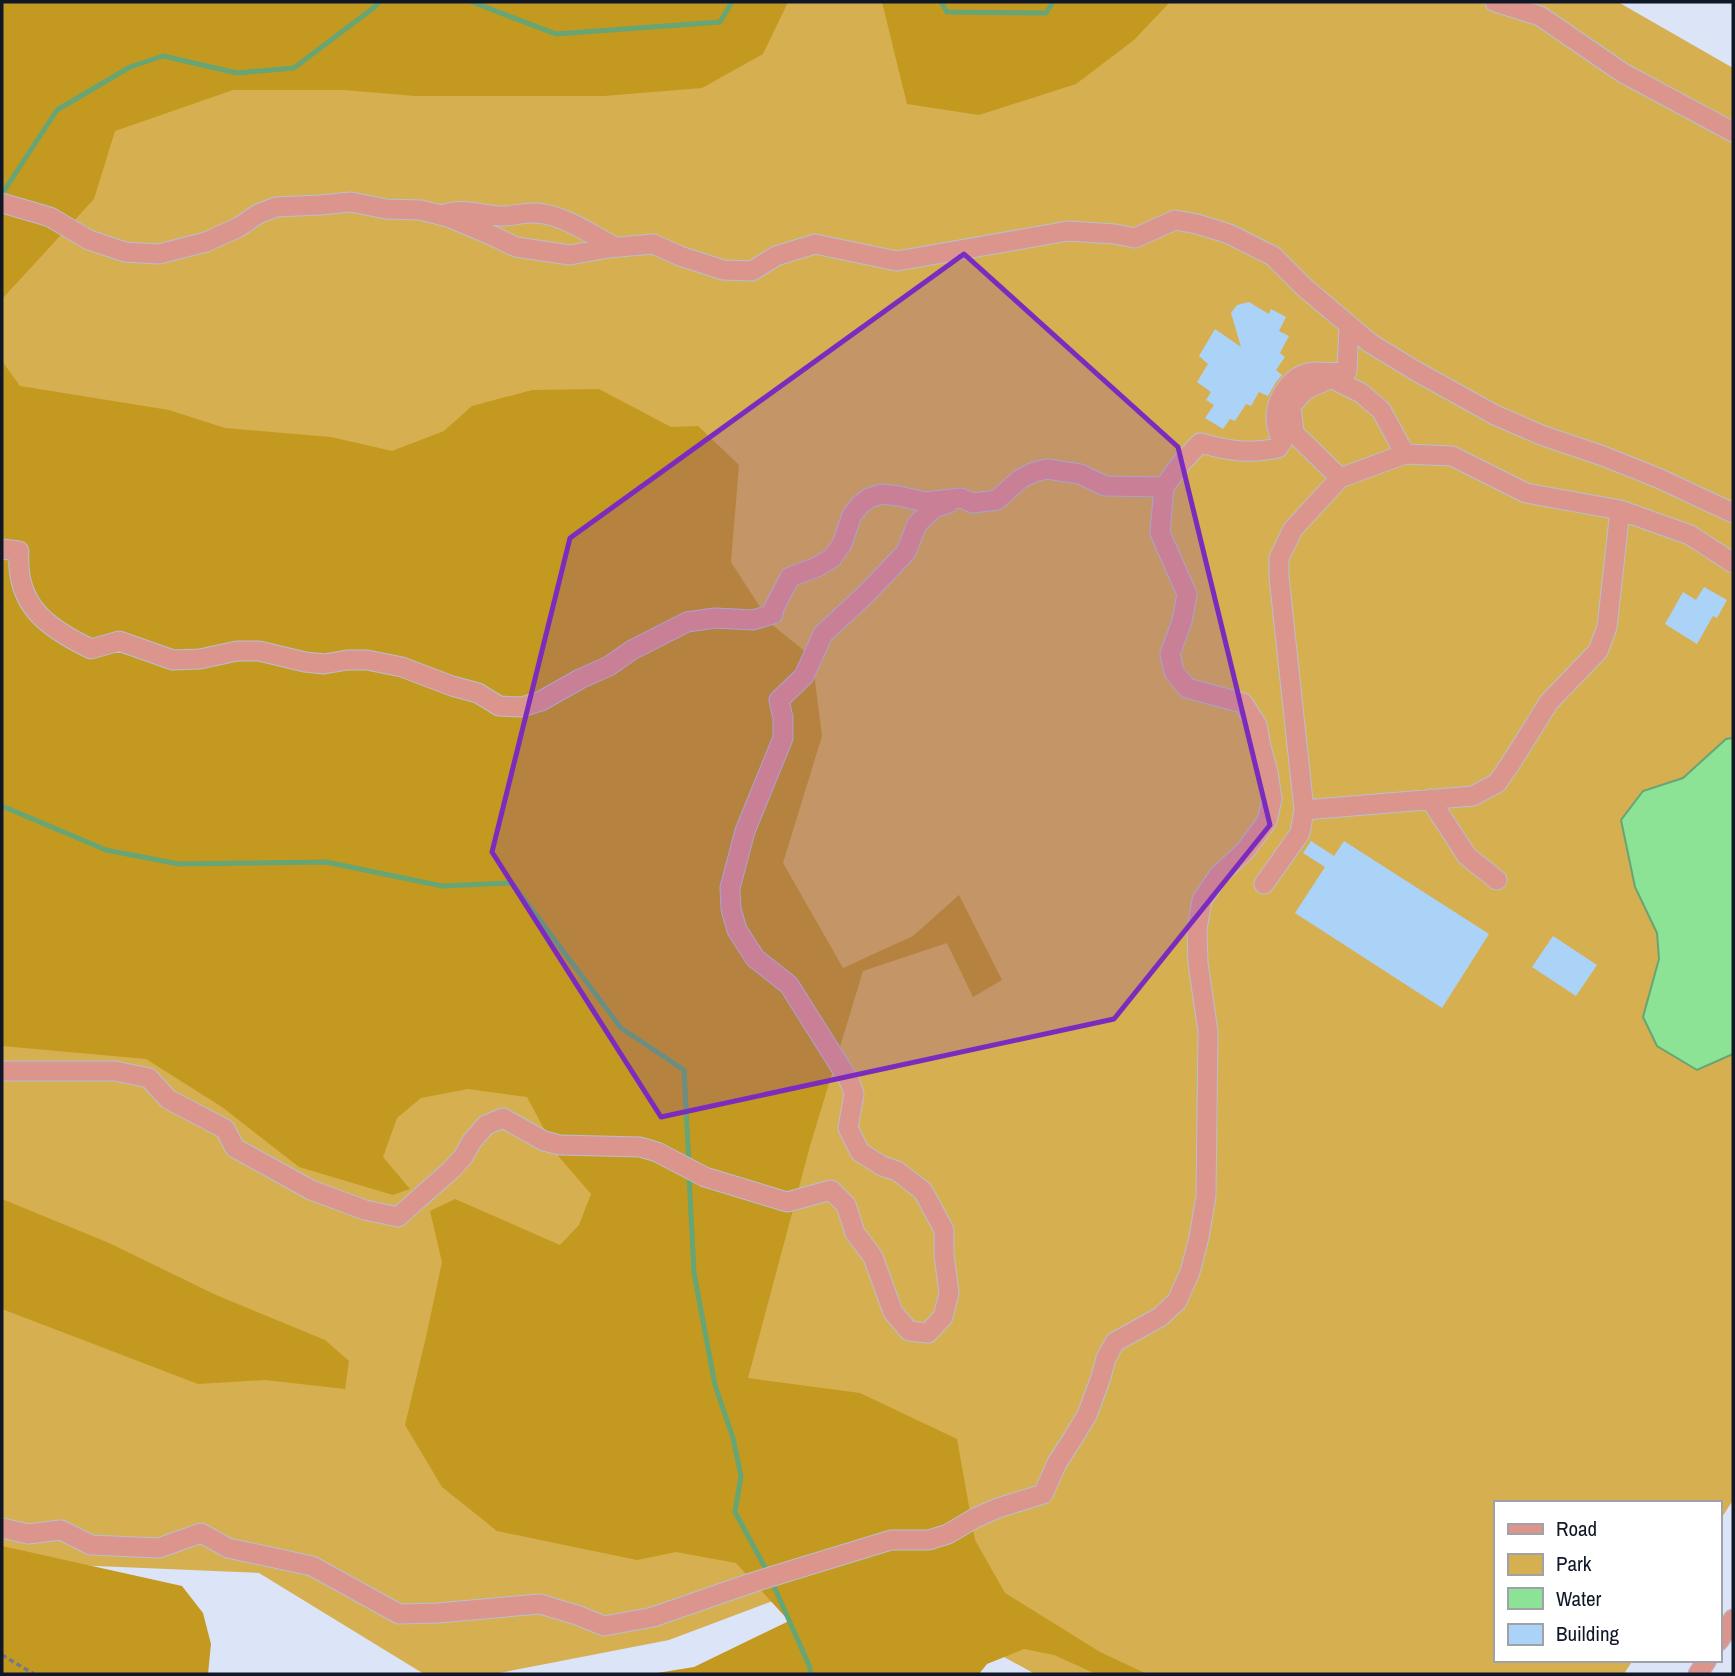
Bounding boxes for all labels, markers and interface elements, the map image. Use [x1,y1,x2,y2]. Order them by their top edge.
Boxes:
legend [1494,1501,1721,1662]
text: Road [1556,1514,1597,1543]
text: Park [1556,1549,1592,1578]
text: Water [1556,1584,1602,1613]
text: Building [1556,1619,1620,1648]

